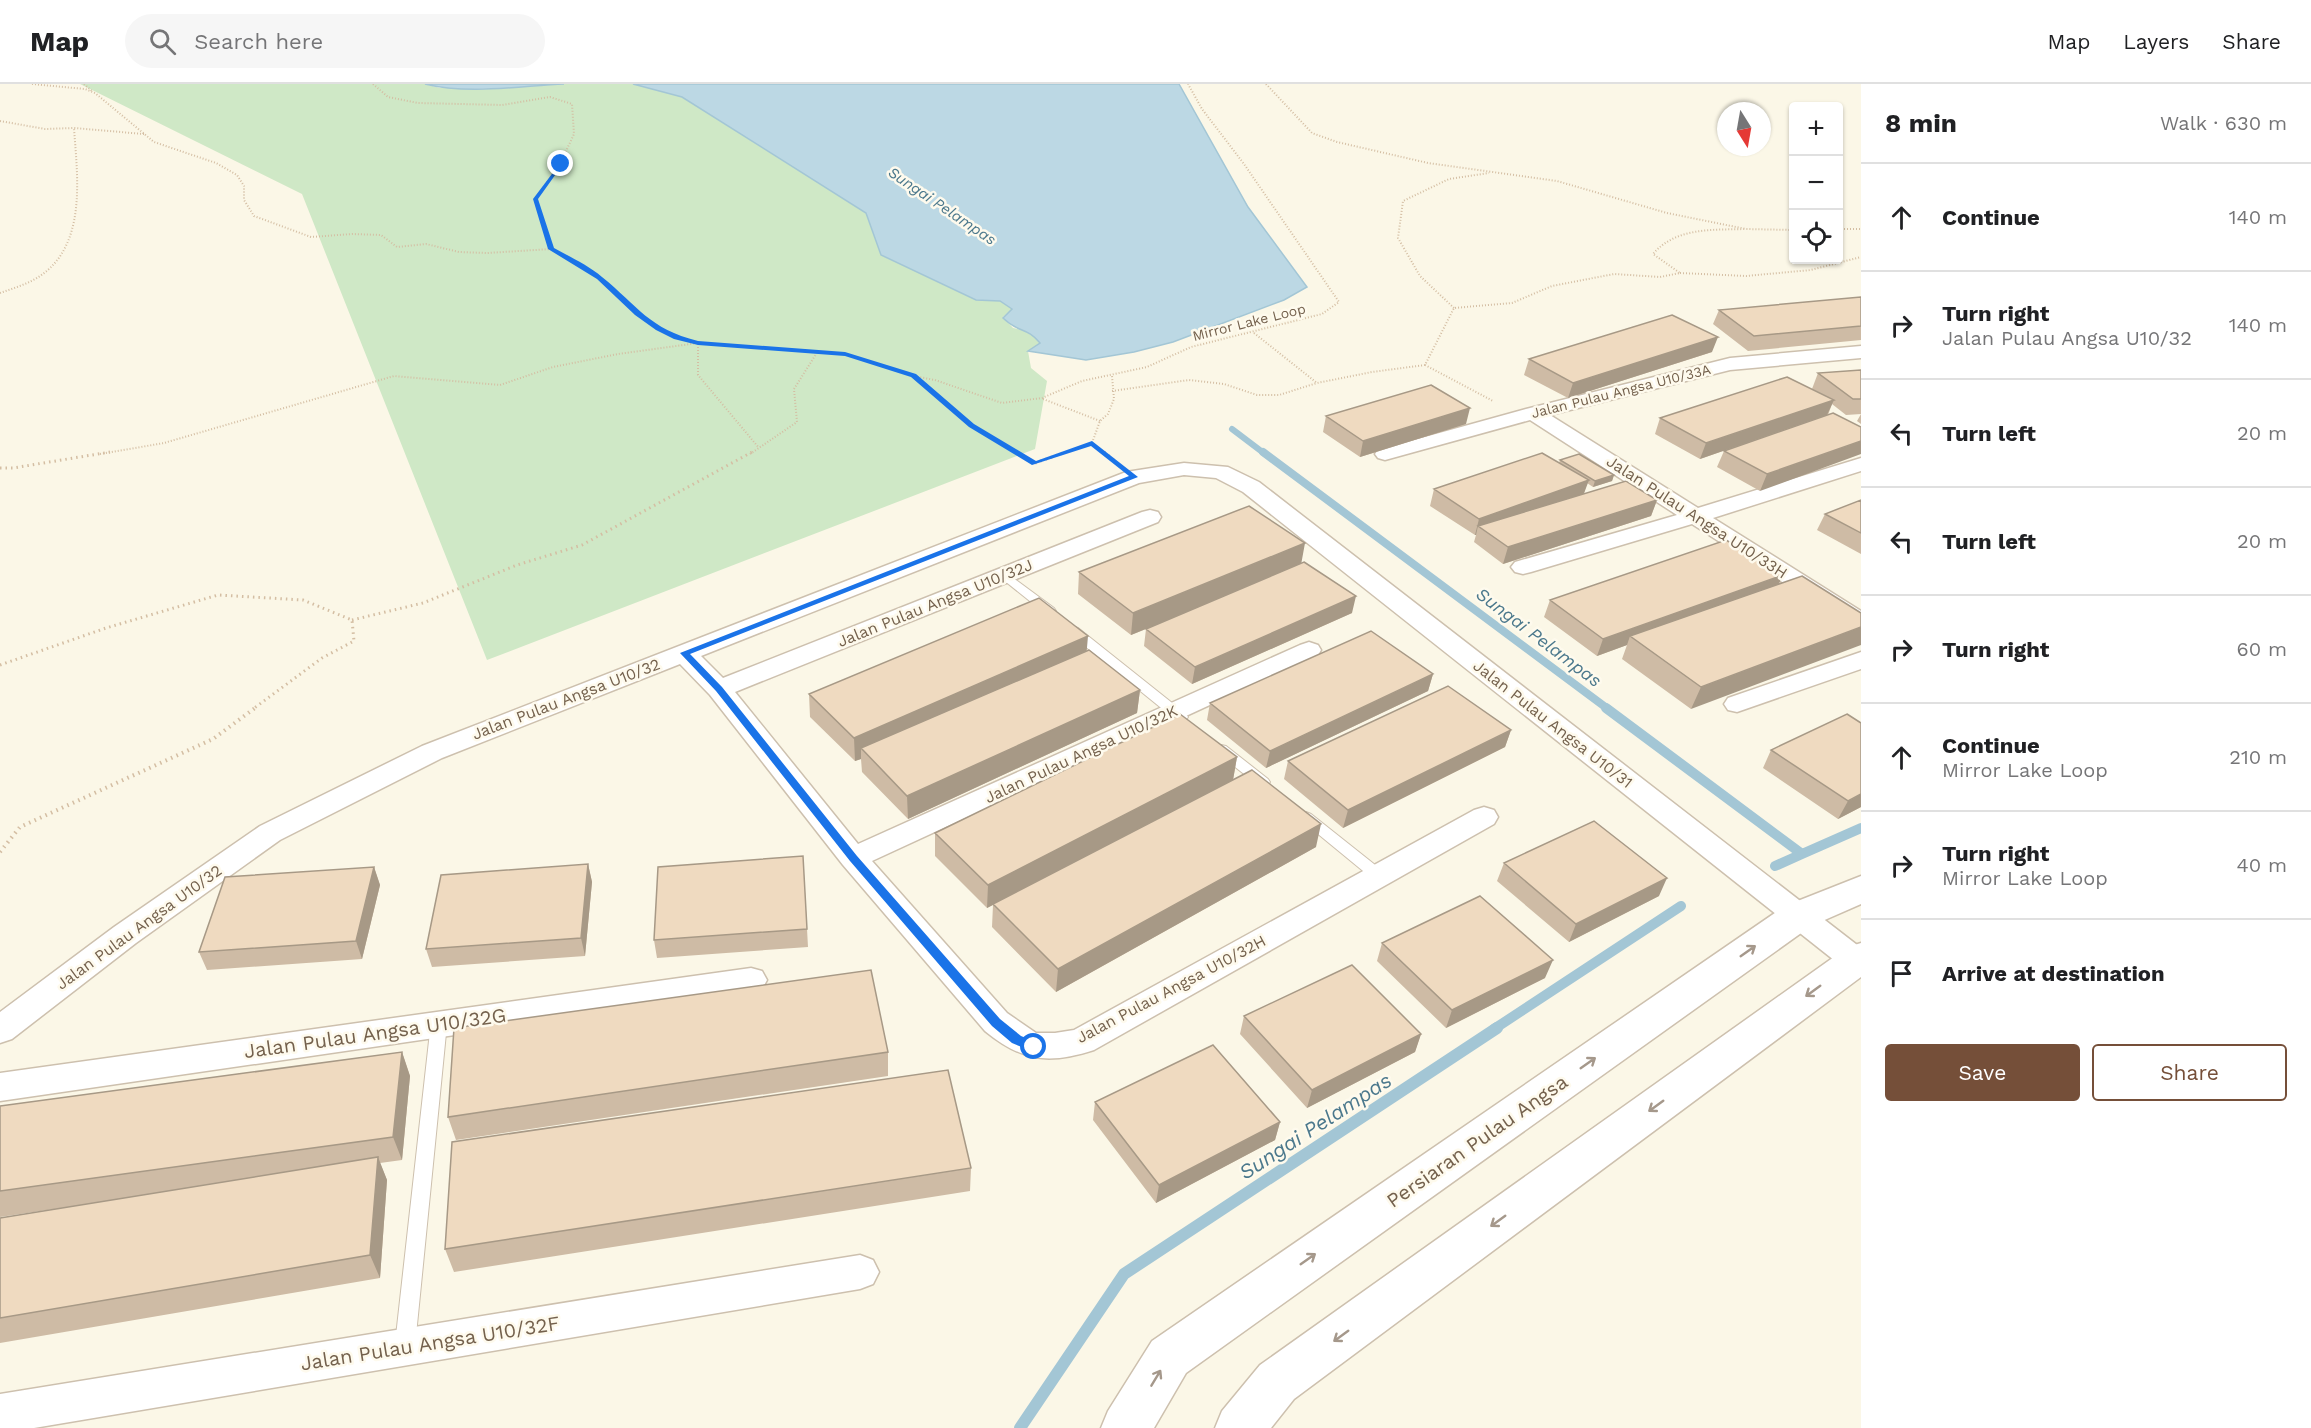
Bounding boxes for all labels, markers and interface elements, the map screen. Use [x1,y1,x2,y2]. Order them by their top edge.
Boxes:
search box [125,14,545,68]
text: Map [30,25,89,58]
icon: search [146,25,179,58]
text: Search here [194,29,323,54]
text: Map [2047,29,2090,54]
text: Layers [2123,29,2189,54]
text: Share [2222,29,2281,54]
north arrow [1717,102,1771,156]
map controls [1789,102,1843,264]
button: + [1789,102,1843,156]
text: 8 min [1885,108,1957,138]
text: Walk · 630 m [2160,111,2287,135]
route end [547,150,573,176]
button: − [1789,156,1843,210]
water label: Sungai Pelampas [885,163,1000,249]
icon: ahead [1885,201,1918,234]
text: Continue [1942,205,2040,230]
text: 140 m [2229,205,2287,229]
button: locate [1789,210,1843,264]
street label: Mirror Lake Loop [1191,300,1307,344]
text: Turn right [1942,301,2049,326]
icon: right [1885,309,1918,342]
text: 140 m [2229,313,2287,337]
text: Jalan Pulau Angsa U10/32 [1942,326,2192,350]
street label: Jalan Pulau Angsa U10/33A [1530,361,1712,421]
icon: left [1885,417,1918,450]
text: Turn left [1942,421,2036,446]
text: 20 m [2237,421,2287,445]
street label: Jalan Pulau Angsa U10/33H [1603,451,1791,583]
icon: left [1885,525,1918,558]
text: Turn left [1942,529,2036,554]
text: 20 m [2237,529,2287,553]
street label: Jalan Pulau Angsa U10/32J [835,555,1035,651]
water label: Sungai Pelampas [1472,583,1606,691]
icon: right [1885,633,1918,666]
text: Turn right [1942,637,2049,662]
text: 60 m [2237,637,2287,661]
street label: Jalan Pulau Angsa U10/32 [469,654,663,744]
street label: Jalan Pulau Angsa U10/31 [1470,656,1636,792]
street label: Jalan Pulau Angsa U10/32K [982,701,1181,807]
text: Continue [1942,733,2040,758]
icon: ahead [1885,741,1918,774]
text: 210 m [2229,745,2287,769]
text: Mirror Lake Loop [1942,758,2108,782]
text: Turn right [1942,841,2049,866]
icon: right [1885,849,1918,882]
text: 40 m [2236,853,2287,877]
street label: Jalan Pulau Angsa U10/32 [53,861,225,993]
text: Mirror Lake Loop [1942,866,2108,890]
street label: Jalan Pulau Angsa U10/32H [1073,931,1269,1047]
one-way arrow [1740,945,1756,957]
icon: arrive [1885,957,1918,990]
text: Arrive at destination [1942,961,2165,986]
one-way arrow [1806,985,1822,997]
street label: Jalan Pulau Angsa U10/32G [242,1003,508,1063]
route start [1020,1033,1046,1059]
button: Save [1885,1044,2080,1101]
button: Share [2092,1044,2287,1101]
one-way arrow [1580,1057,1596,1069]
water label: Sungai Pelampas [1234,1067,1396,1185]
street label: Persiaran Pulau Angsa [1382,1069,1572,1213]
one-way arrow [1648,1100,1664,1112]
one-way arrow [1491,1215,1507,1227]
one-way arrow [1300,1253,1316,1265]
street label: Jalan Pulau Angsa U10/32F [299,1311,561,1375]
one-way arrow [1333,1330,1349,1342]
one-way arrow [1150,1370,1162,1387]

